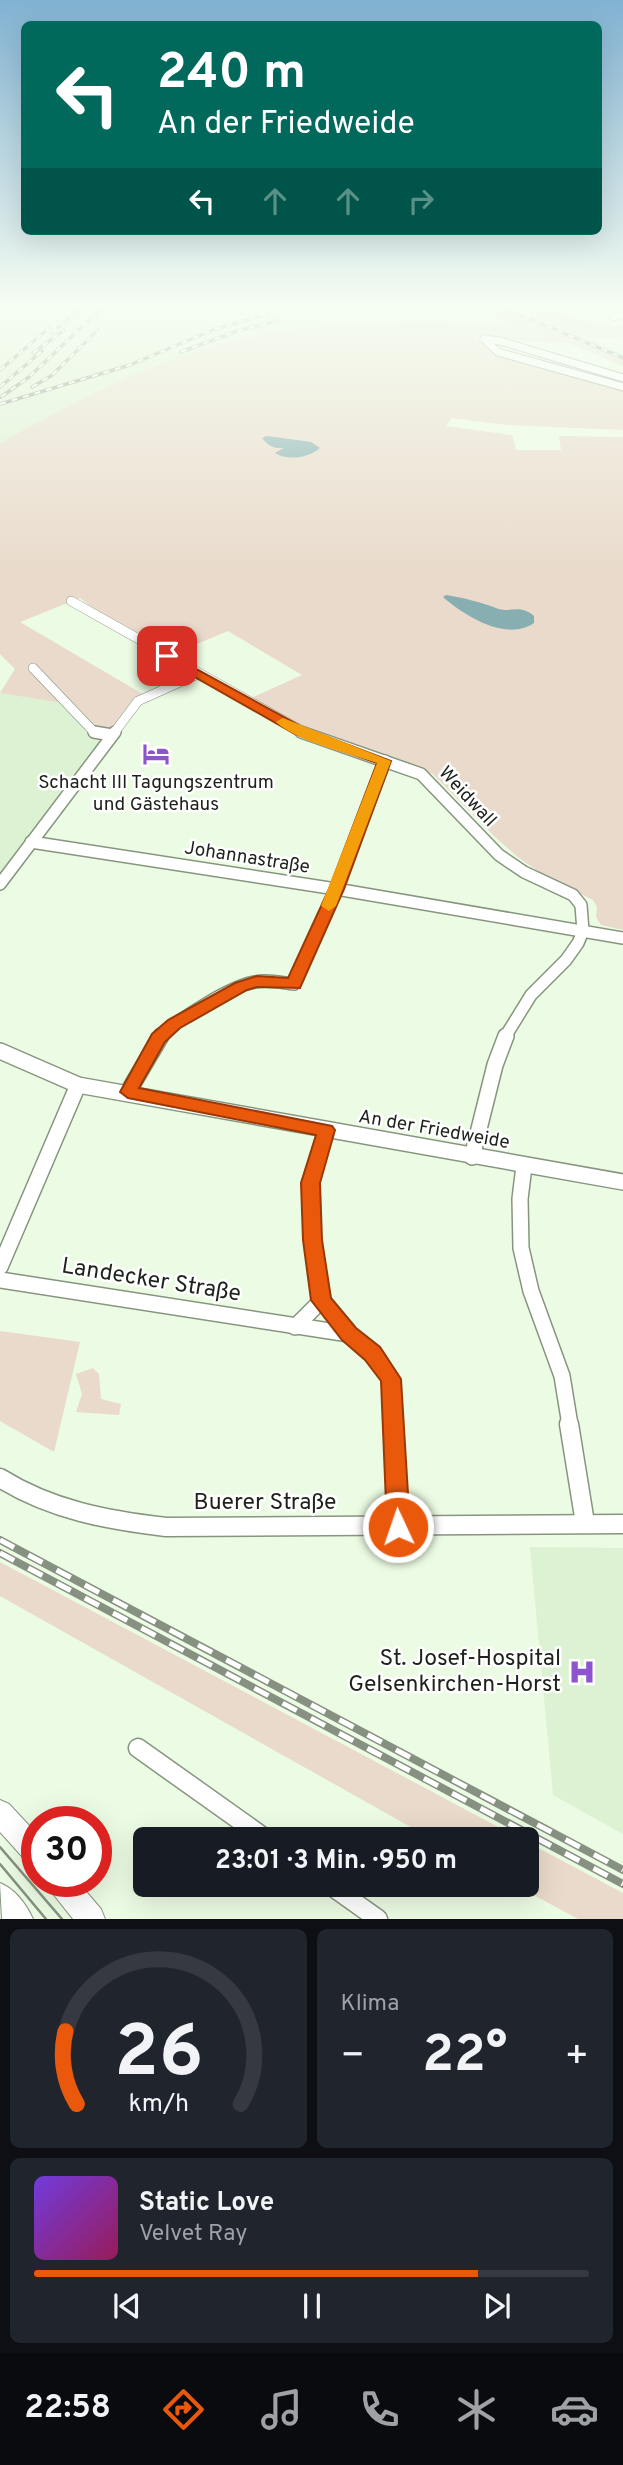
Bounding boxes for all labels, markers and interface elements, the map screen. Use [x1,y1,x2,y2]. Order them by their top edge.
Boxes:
text: 240 m [157,44,306,106]
icon: left [42,49,133,140]
text: An der Friedweide [157,105,415,145]
icon: left [183,182,221,220]
icon: ahead [256,182,294,220]
icon: ahead [329,182,367,220]
icon: right [402,182,440,220]
pin [137,626,197,686]
icon: arrive [148,637,186,675]
hotel icon: Schacht III Tagungszentrum und Gästehaus [141,739,171,769]
street label: Weidwall [433,762,501,832]
place label: Schacht III Tagungszentrum und Gästehaus [38,771,274,817]
street label: Johannastraße [183,836,311,880]
street label: An der Friedweide [357,1105,511,1155]
street label: Landecker Straße [59,1253,243,1309]
street label: Buerer Straße [194,1489,336,1518]
position arrow [361,1490,435,1564]
place label: St. Josef-Hospital Gelsenkirchen-Horst [348,1645,561,1700]
hospital icon: St. Josef-Hospital Gelsenkirchen-Horst [567,1657,597,1687]
speed limit sign: 30 [21,1806,112,1897]
text: 23:01 · 3 Min. · 950 m [215,1845,457,1878]
text: Klima [341,1990,399,2019]
text: 26 [114,2011,203,2103]
text: 22° [422,2024,507,2090]
text: − [341,2033,365,2082]
text: + [564,2033,589,2082]
text: km/h [128,2089,189,2121]
text: Static Love [139,2187,274,2220]
text: Velvet Ray [139,2220,247,2249]
icon: previous [108,2287,146,2325]
icon: pause [293,2287,331,2325]
icon: next [478,2287,516,2325]
icon: directions [159,2385,208,2434]
icon: music [257,2385,306,2434]
icon: phone [355,2385,404,2434]
icon: climate [452,2385,501,2434]
icon: car [550,2385,599,2434]
text: 22:58 [24,2389,111,2429]

